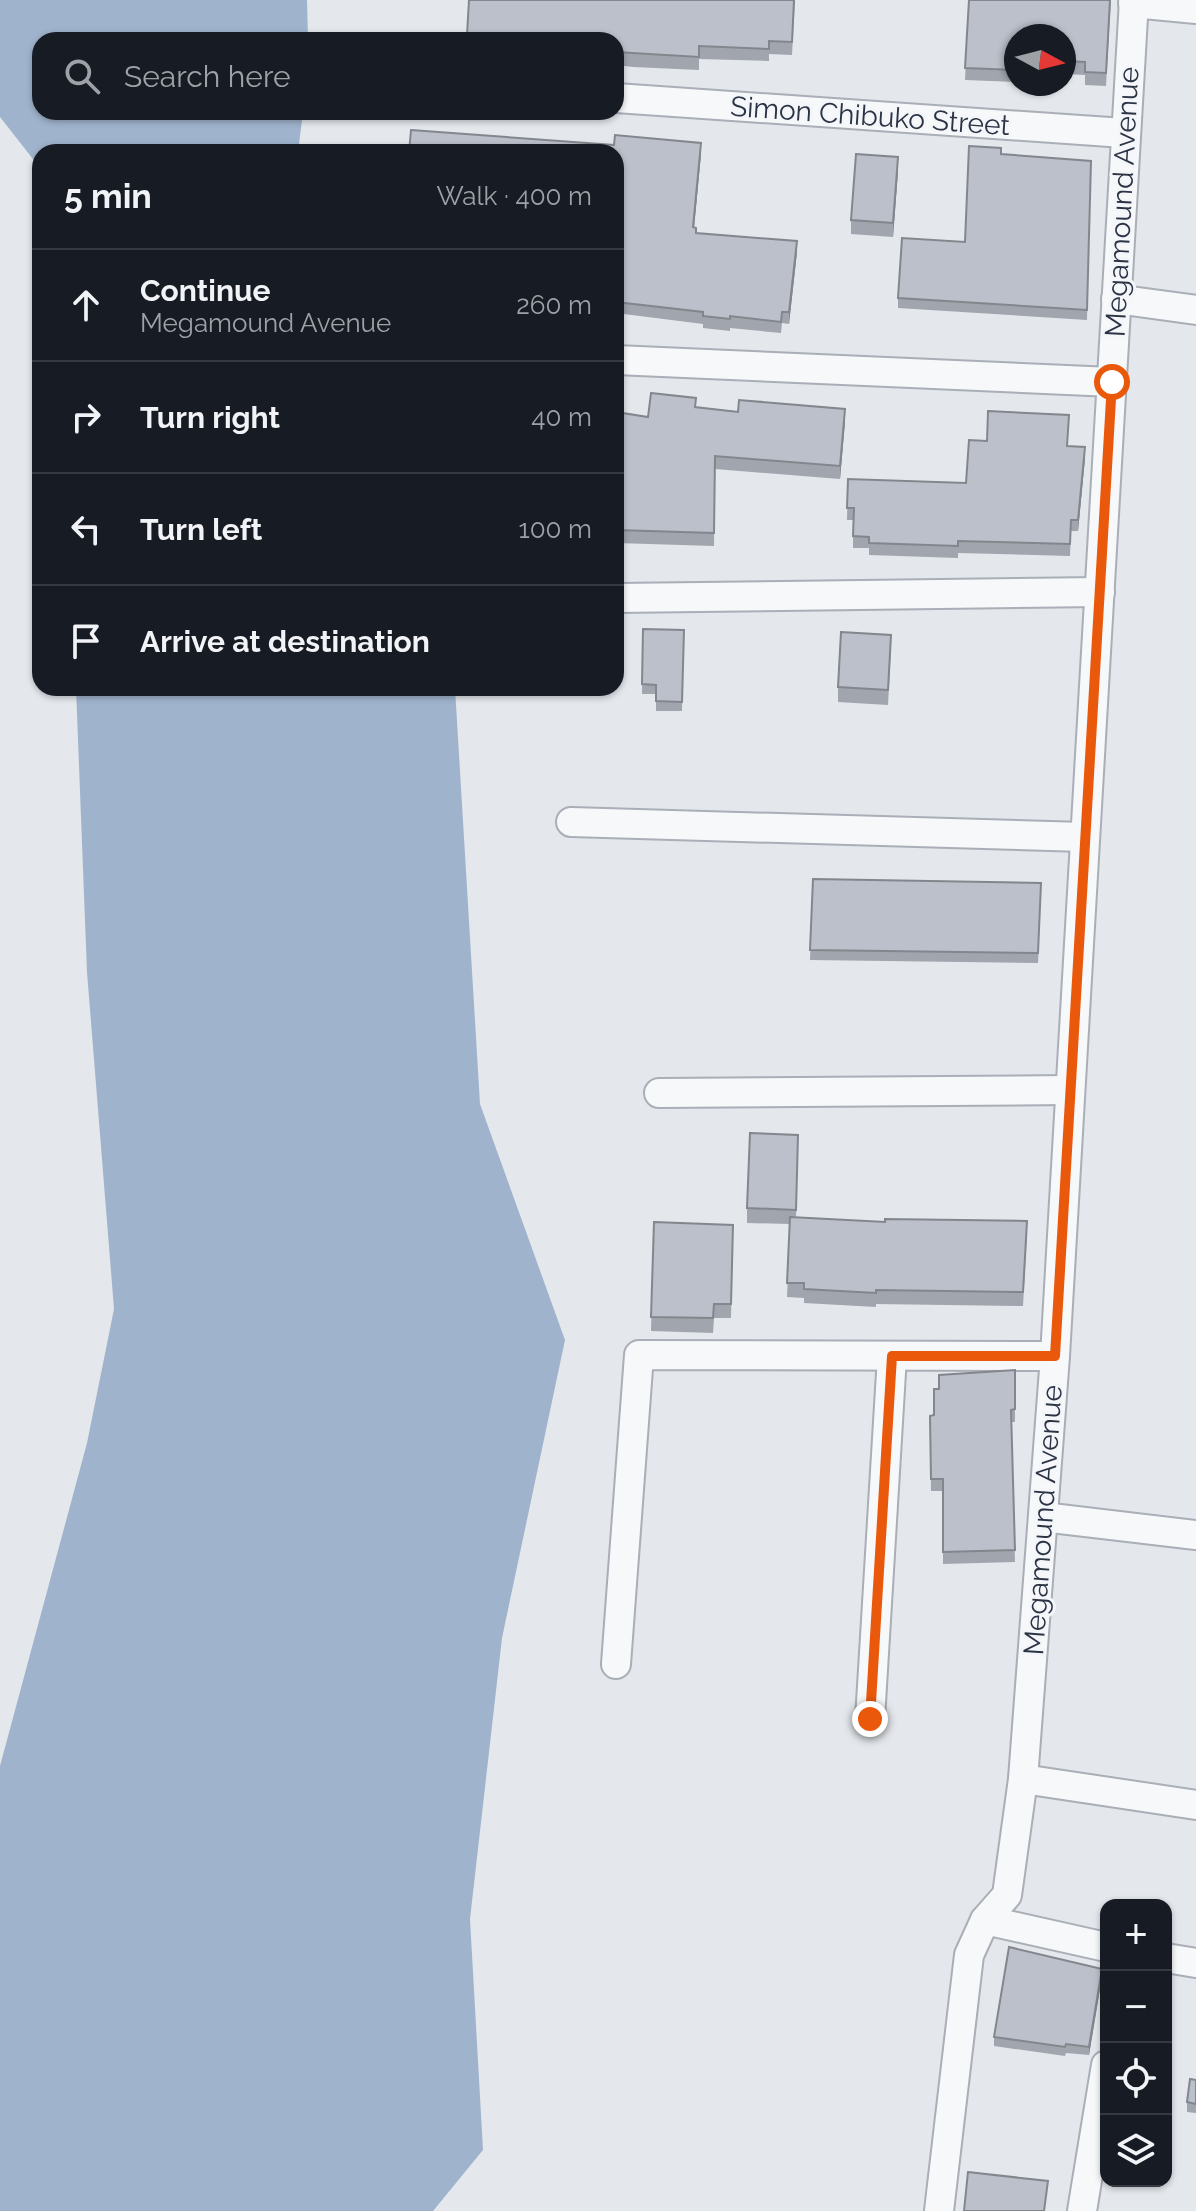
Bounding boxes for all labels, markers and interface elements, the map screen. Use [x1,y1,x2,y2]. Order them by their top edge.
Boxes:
north arrow [1004,24,1076,96]
search box [32,32,624,120]
icon: search [60,54,104,98]
text: Search here [124,59,291,94]
street label: Megamound Avenue [1098,66,1146,338]
street label: Simon Chibuko Street [729,90,1011,142]
text: 5 min [64,176,152,216]
text: Walk · 400 m [436,181,592,211]
text: Continue [140,273,271,308]
icon: ahead [64,283,108,327]
text: 260 m [516,290,592,320]
text: Megamound Avenue [140,308,391,338]
route start [1094,364,1130,400]
icon: right [64,395,108,439]
text: Turn right [140,400,280,435]
text: 40 m [531,402,592,432]
icon: left [64,507,108,551]
text: Turn left [140,512,262,547]
text: 100 m [519,514,592,544]
icon: arrive [64,619,108,663]
text: Arrive at destination [140,624,430,659]
street label: Megamound Avenue [1017,1384,1069,1656]
route end [852,1701,888,1737]
map controls [1100,1899,1172,2187]
button: + [1100,1899,1172,1971]
button: − [1100,1971,1172,2043]
button: locate [1100,2043,1172,2115]
button: layers [1100,2115,1172,2187]

